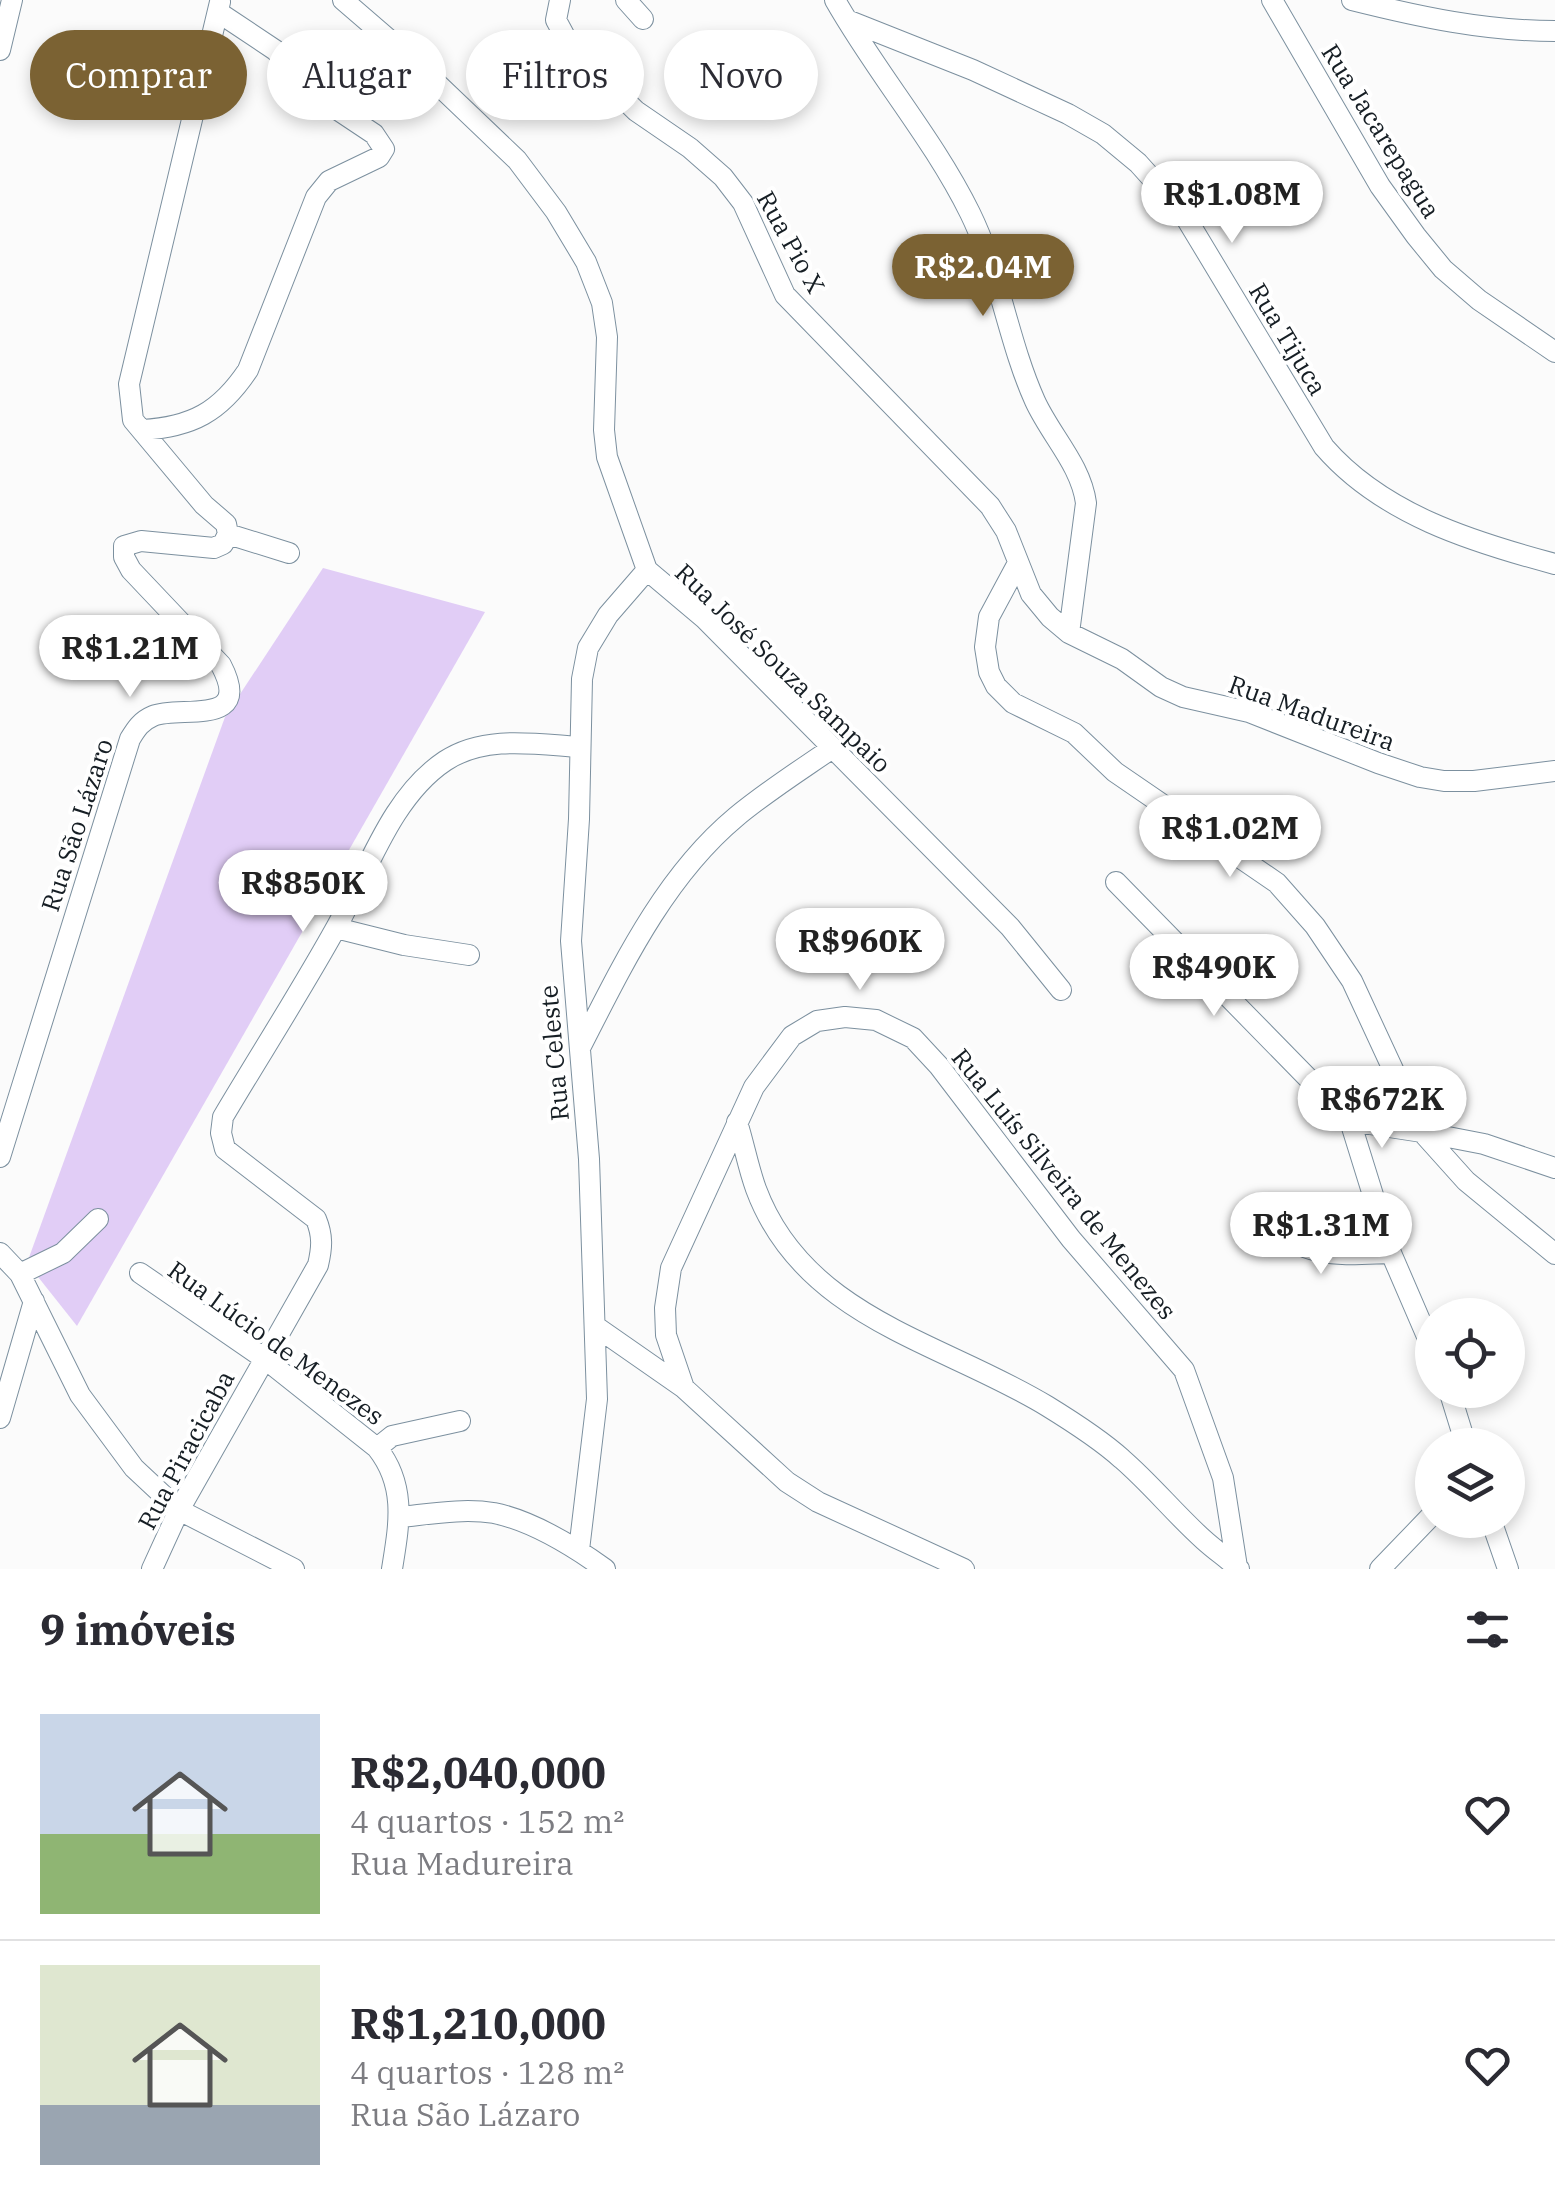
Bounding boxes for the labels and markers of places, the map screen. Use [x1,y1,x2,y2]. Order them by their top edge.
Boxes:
pin: R$1.08M [1140,161,1324,246]
pin: R$2.04M [891,234,1075,319]
pin: R$1.21M [38,615,222,700]
pin: R$1.02M [1138,795,1322,880]
pin: R$850K [222,850,384,935]
pin: R$960K [779,908,941,993]
pin: R$490K [1133,934,1295,1019]
pin: R$672K [1301,1066,1463,1151]
pin: R$1.31M [1229,1192,1413,1277]

